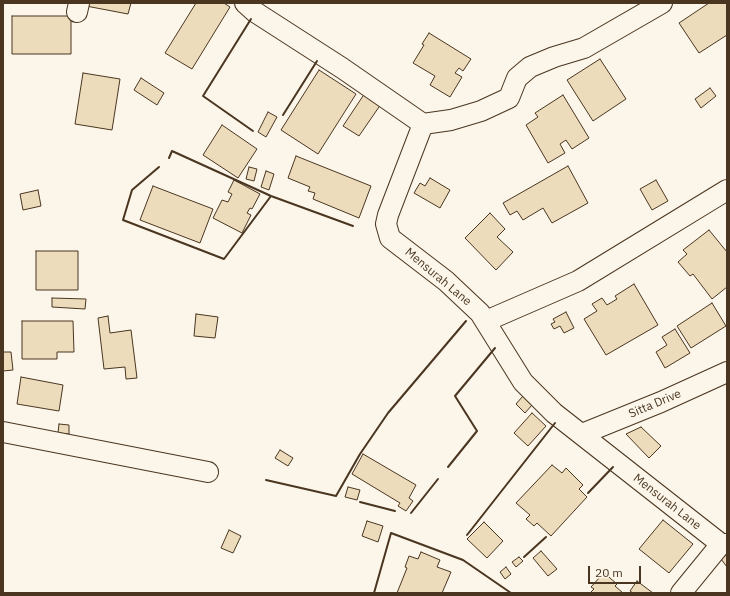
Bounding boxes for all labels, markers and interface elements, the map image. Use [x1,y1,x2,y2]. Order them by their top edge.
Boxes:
street label: Mensurah Lane [402,245,474,309]
street label: Sitta Drive [627,387,683,421]
street label: Mensurah Lane [630,471,704,533]
scale bar [590,558,643,584]
text: 20 m [595,565,623,580]

